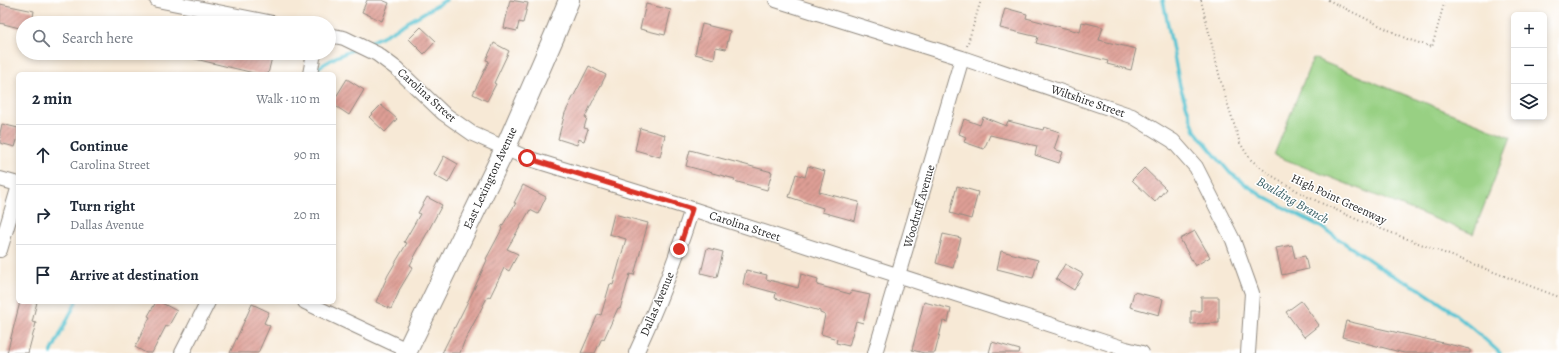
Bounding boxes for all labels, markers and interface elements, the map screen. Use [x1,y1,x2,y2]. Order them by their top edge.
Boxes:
map controls [1511,12,1547,120]
button: + [1511,12,1547,48]
search box [16,16,336,60]
icon: search [30,27,52,49]
text: Search here [62,28,133,48]
button: − [1511,48,1547,84]
street label: Carolina Street [394,64,460,126]
street label: Wiltshire Street [1048,81,1127,121]
button: layers [1511,84,1547,120]
text: 2 min [32,87,72,110]
text: Walk · 110 m [256,90,320,107]
street label: East Lexington Avenue [459,124,521,232]
text: Continue [70,136,128,156]
icon: ahead [32,144,54,166]
text: 90 m [294,146,320,163]
route start [518,149,536,167]
text: Carolina Street [70,156,150,173]
street label: Woodruff Avenue [899,163,938,250]
street label: High Point Greenway [1289,170,1390,228]
water label: Boulding Branch [1254,172,1332,228]
text: Turn right [70,196,135,216]
icon: right [32,204,54,226]
text: 20 m [294,206,320,223]
street label: Carolina Street [707,207,783,245]
text: Dallas Avenue [70,216,144,233]
route end [670,240,688,258]
icon: arrive [32,264,54,286]
text: Arrive at destination [70,265,199,285]
street label: Dallas Avenue [636,269,678,339]

